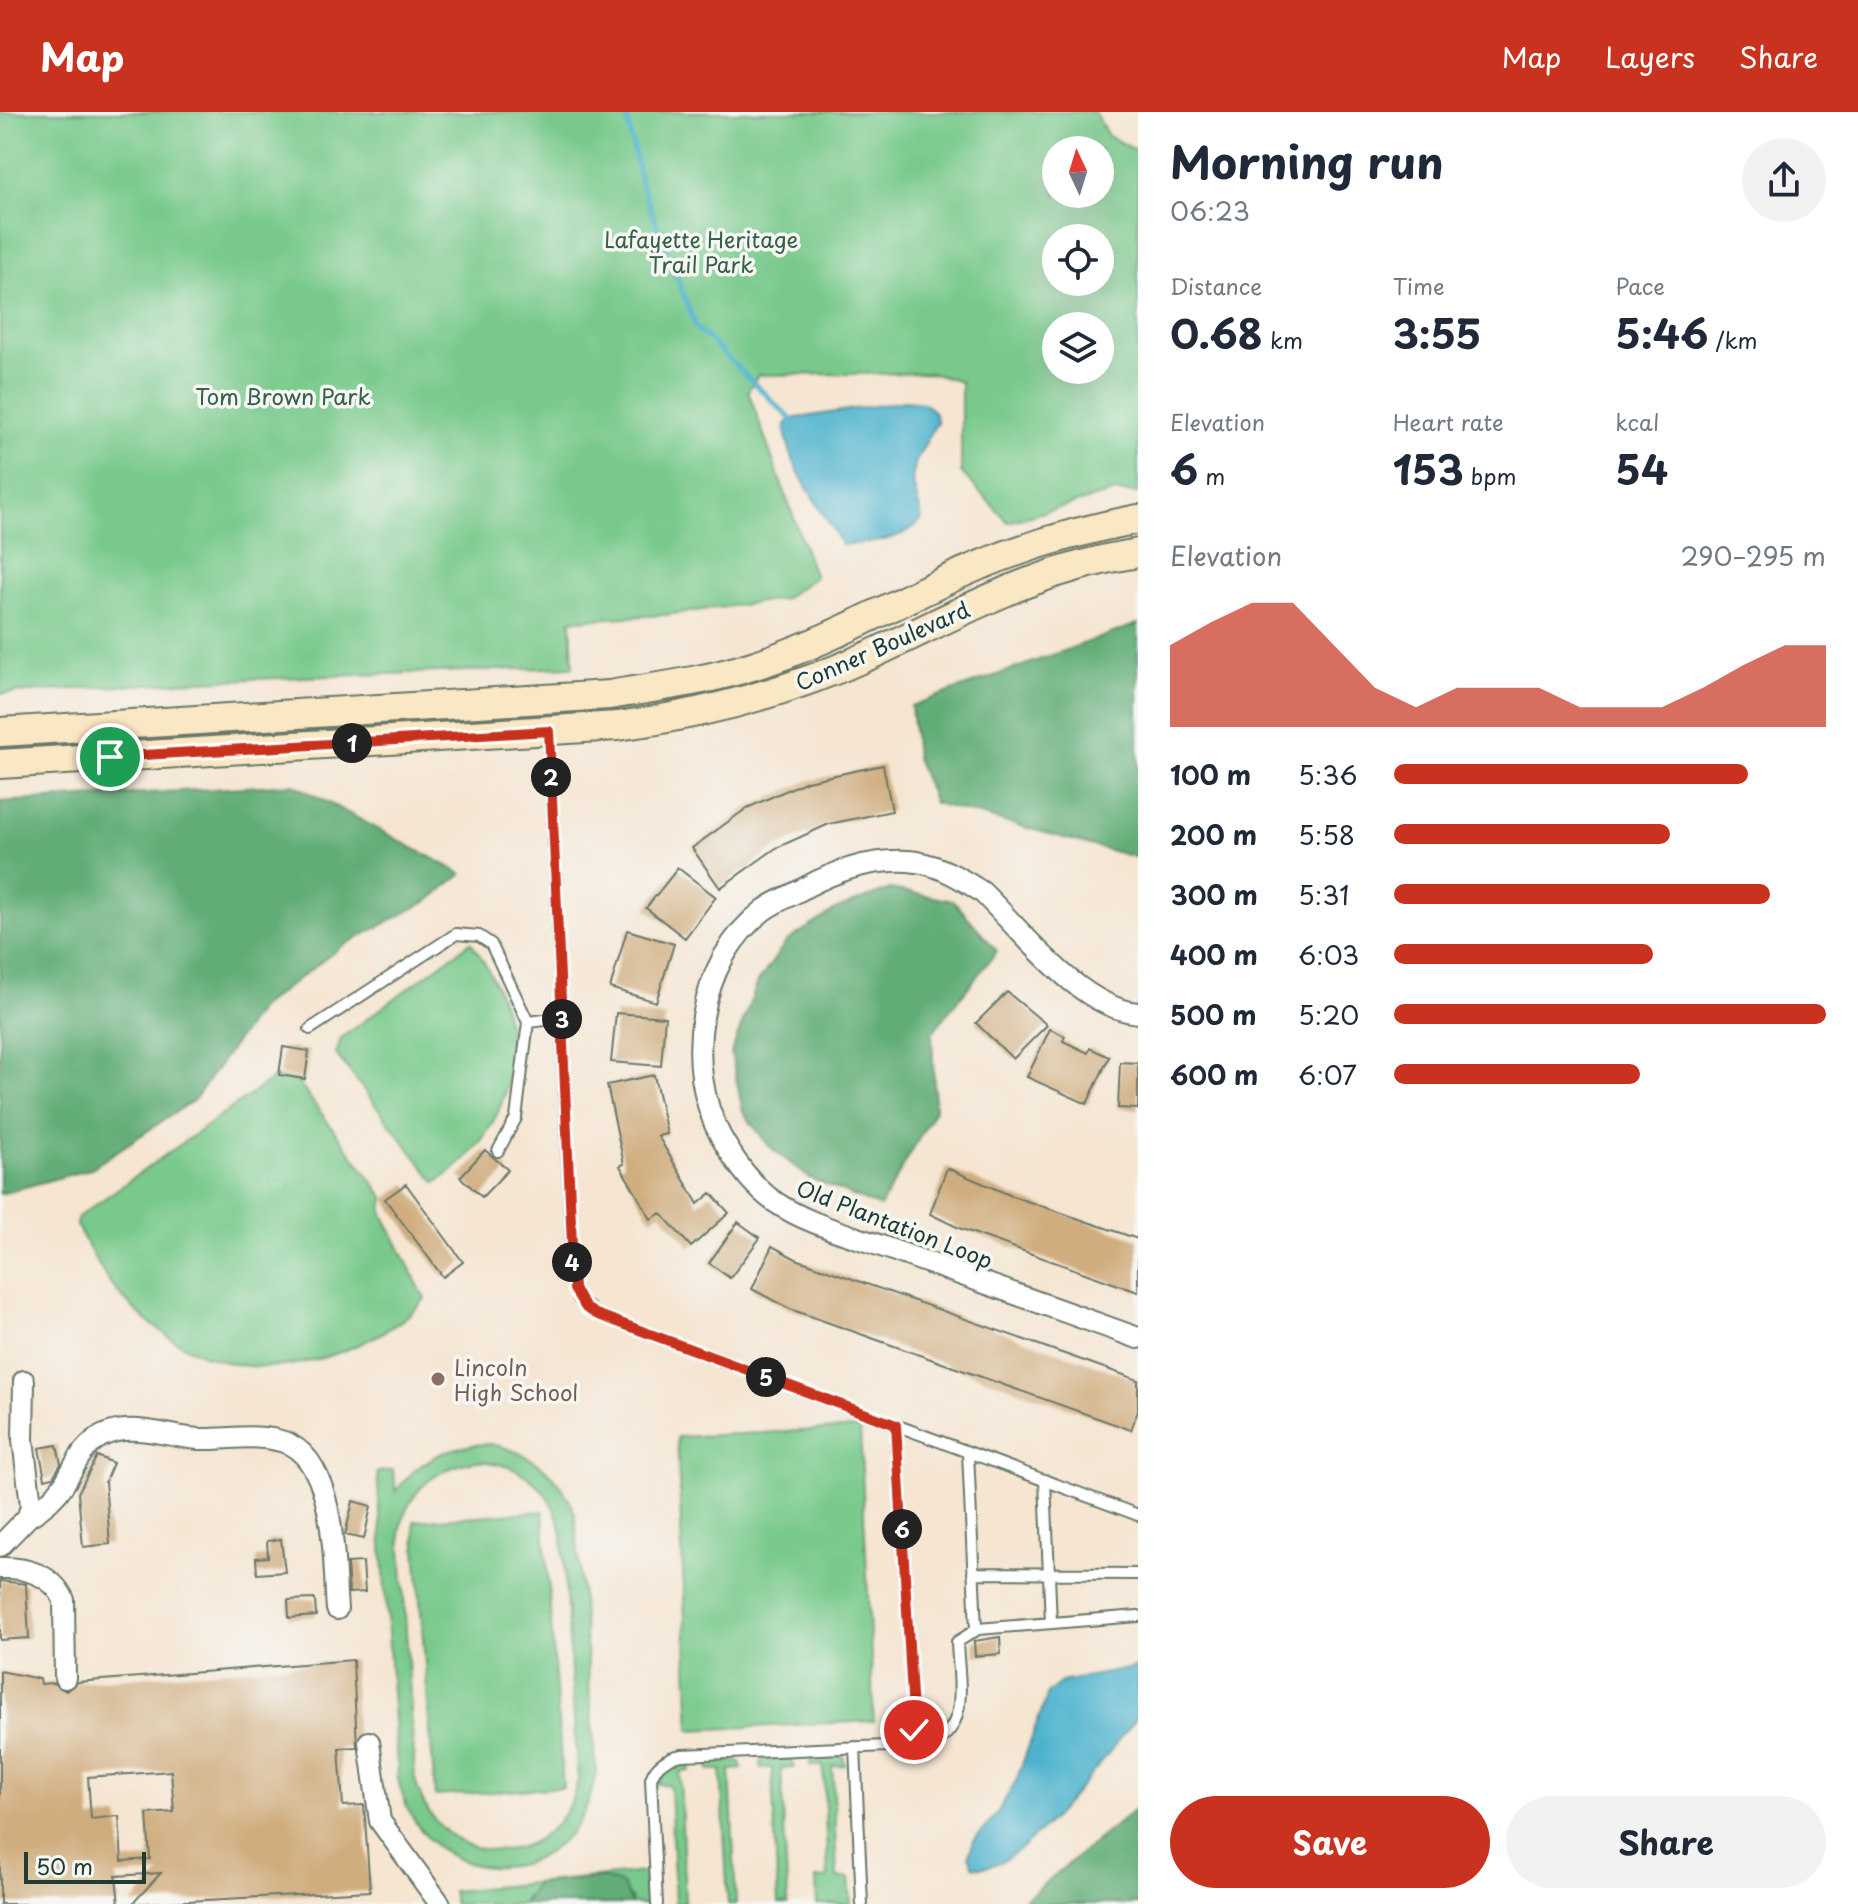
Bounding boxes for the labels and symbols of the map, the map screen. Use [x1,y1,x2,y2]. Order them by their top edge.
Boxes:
north arrow [1042,136,1114,208]
park label: Lafayette Heritage Trail Park [604,222,798,280]
park label: Tom Brown Park [195,379,371,412]
street label: Conner Boulevard [790,592,974,698]
pin [76,723,144,791]
pin: 1 [332,723,372,763]
pin: 2 [531,757,571,797]
pin: 3 [542,999,582,1039]
street label: Old Plantation Loop [792,1170,998,1276]
pin: 4 [552,1242,592,1282]
place label: Lincoln High School [454,1350,578,1408]
pin: 5 [746,1357,786,1397]
marker: Lincoln High School [429,1370,447,1388]
pin: 6 [882,1509,922,1549]
pin [880,1696,948,1764]
scale bar [24,1848,146,1884]

